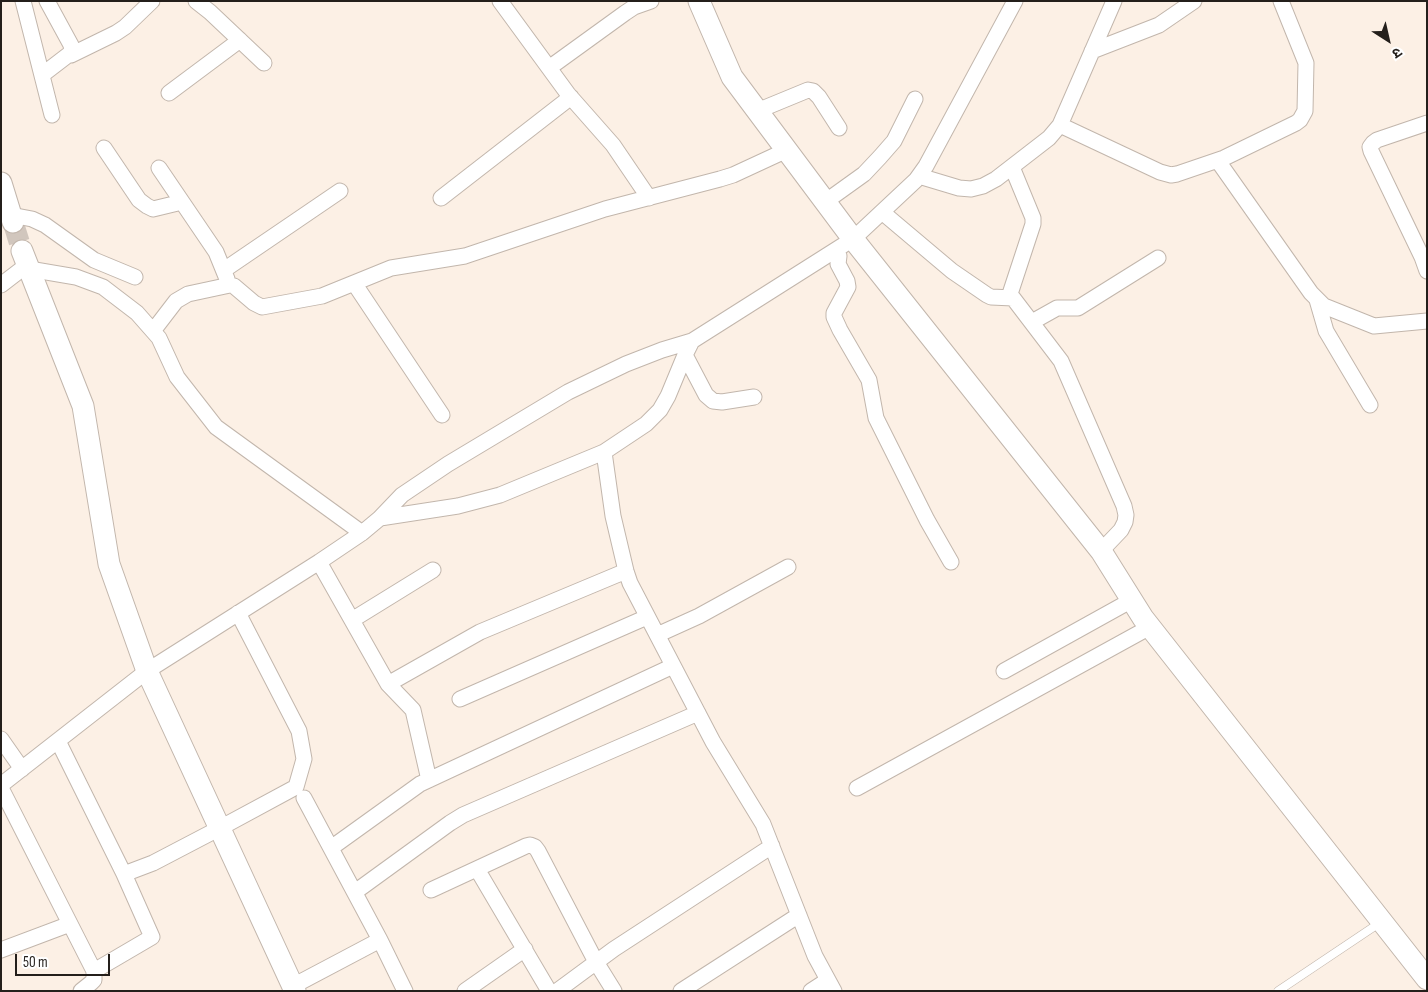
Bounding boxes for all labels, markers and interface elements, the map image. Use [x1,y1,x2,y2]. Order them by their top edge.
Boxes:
north arrow [1363,15,1413,65]
text: उ [1389,43,1405,62]
scale bar [18,944,112,976]
text: 50 m [23,953,48,972]

